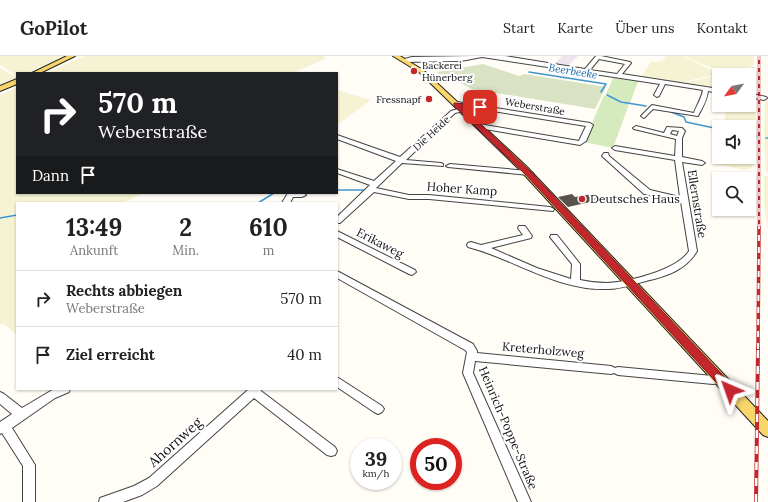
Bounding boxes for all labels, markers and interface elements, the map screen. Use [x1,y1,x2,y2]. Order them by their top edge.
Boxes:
text: GoPilot [20,16,88,40]
text: Start [503,19,535,37]
text: Karte [557,19,593,37]
text: Über uns [615,19,675,37]
text: Kontakt [697,19,748,37]
place label: Backerei Hünerberg [422,59,473,84]
water label: Beerbeeke [548,60,598,82]
marker: Backerei Hünerberg [409,66,419,76]
north arrow [712,68,756,112]
map controls [712,68,756,216]
text: 570 m [98,85,177,121]
icon: right [32,88,84,140]
pin [463,90,497,124]
place label: Fressnapf [376,93,422,106]
marker: Fressnapf [424,94,434,104]
street label: Weberstraße [504,95,567,118]
icon: arrive [469,96,491,118]
street label: Die Heide [410,113,453,154]
text: Weberstraße [98,120,207,143]
button: sound [712,120,756,164]
icon: arrive [77,164,99,186]
text: Dann [32,166,69,185]
street label: Ellernstraße [685,169,710,240]
button: search [712,172,756,216]
street label: Hoher Kamp [426,179,498,198]
place label: Deutsches Haus [590,191,680,206]
marker: Deutsches Haus [577,194,587,204]
text: 13:49 [66,212,122,243]
text: 2 [179,212,192,243]
text: 610 [249,212,288,243]
street label: Erikaweg [354,224,407,261]
text: Ankunft [70,242,118,259]
text: Min. [172,242,199,259]
text: m [263,242,274,259]
text: Rechts abbiegen [66,281,182,300]
icon: right [32,288,54,310]
text: 570 m [280,289,322,308]
text: Weberstraße [66,300,145,317]
street label: Kreterholzweg [501,338,585,361]
icon: arrive [32,344,54,366]
text: Ziel erreicht [66,345,155,364]
text: 40 m [287,345,322,364]
street label: Heinrich-Poppe-Straße [476,364,541,492]
position arrow [709,369,751,411]
street label: Ahornweg [144,413,206,471]
speed limit sign: 50 [410,438,462,490]
text: 39 [365,446,387,471]
text: km/h [362,467,390,480]

